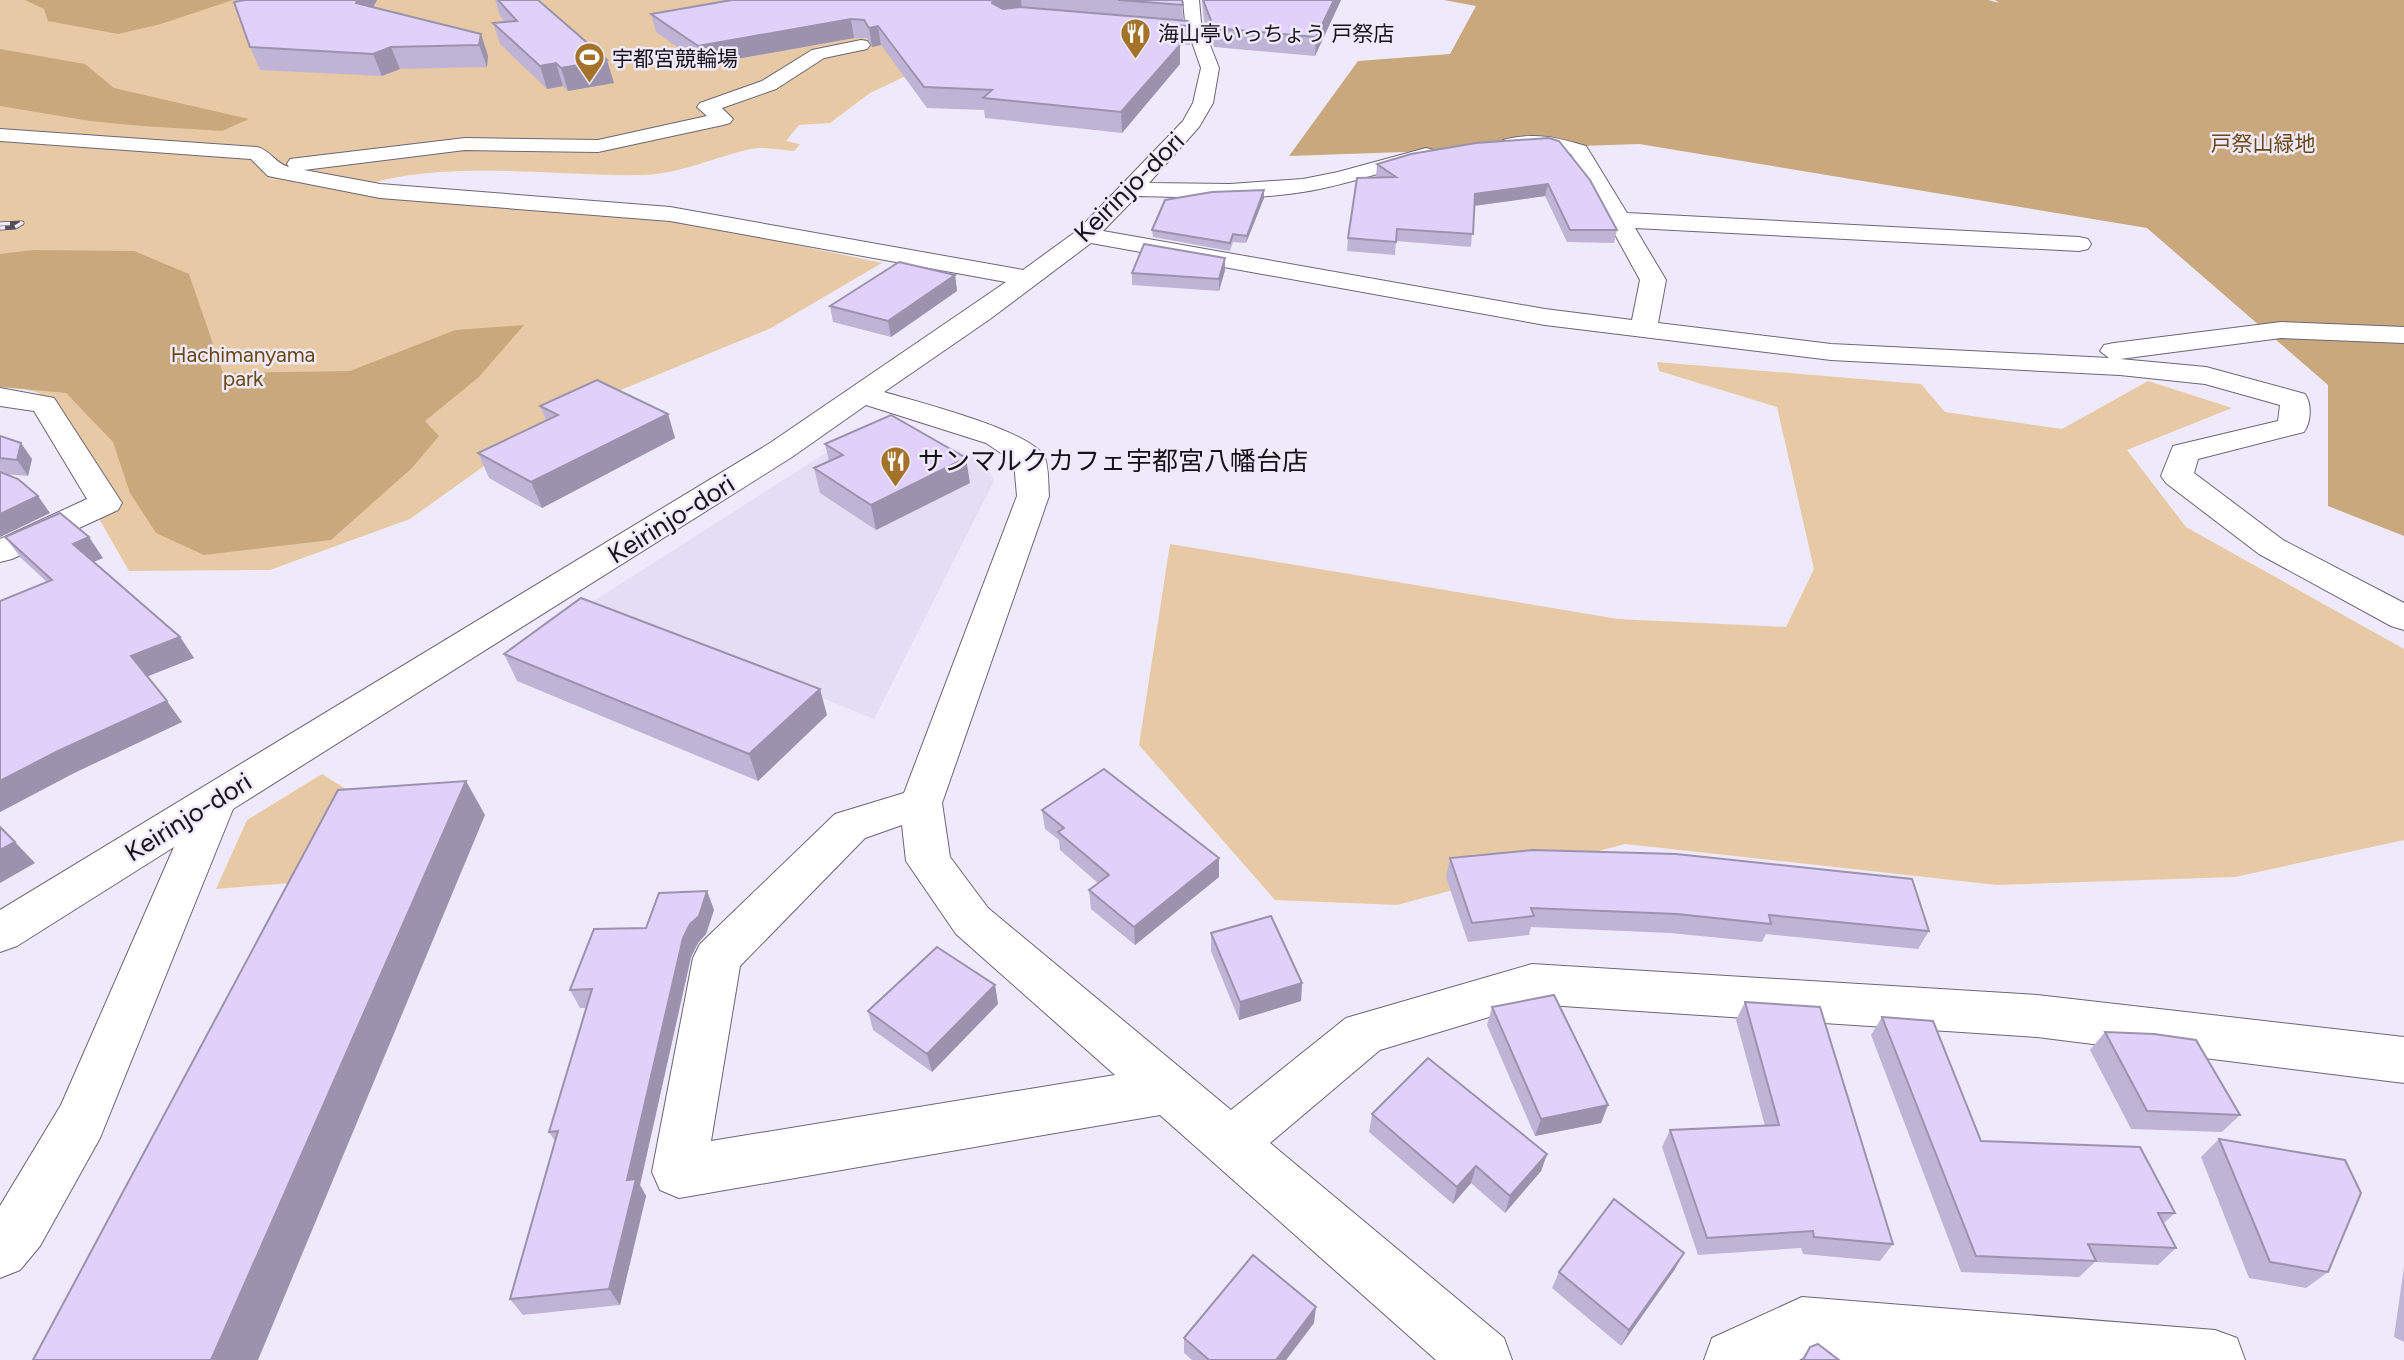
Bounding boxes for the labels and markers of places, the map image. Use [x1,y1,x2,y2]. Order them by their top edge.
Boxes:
restaurant icon: 海山亭いっちょう 戸祭店 [1118,16,1152,60]
place label: 海山亭いっちょう 戸祭店 [1158,21,1394,46]
sports icon: 宇都宮競輪場 [572,41,606,85]
place label: 宇都宮競輪場 [612,46,738,71]
restaurant icon: サンマルクカフェ宇都宮八幡台店 [878,444,912,488]
place label: サンマルクカフェ宇都宮八幡台店 [918,445,1308,477]

